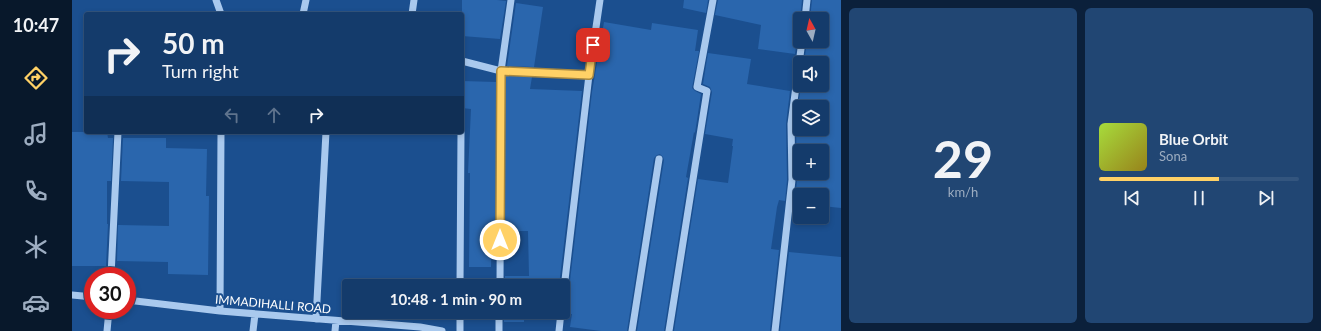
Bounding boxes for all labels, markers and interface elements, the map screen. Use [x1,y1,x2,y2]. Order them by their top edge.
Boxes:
north arrow [793,12,829,48]
map controls [793,12,829,224]
text: 10:47 [13,14,59,36]
text: 50 m [162,26,225,60]
icon: right [96,28,148,80]
pin [576,28,610,62]
icon: arrive [582,34,604,56]
button: sound [793,56,829,92]
text: Turn right [162,60,239,82]
icon: directions [22,64,50,92]
button: layers [793,100,829,136]
icon: left [221,104,243,126]
icon: ahead [263,104,285,126]
icon: right [305,104,327,126]
icon: music [22,120,50,148]
text: 29 [933,127,993,189]
text: Blue Orbit [1159,130,1228,148]
button: + [793,144,829,180]
text: Sona [1159,148,1187,164]
icon: phone [22,177,50,205]
text: km/h [948,184,978,200]
icon: previous [1121,187,1143,209]
icon: pause [1188,187,1210,209]
icon: next [1255,187,1277,209]
button: − [793,188,829,224]
position arrow [479,219,521,261]
icon: climate [22,233,50,261]
speed limit sign: 30 [84,267,136,319]
icon: car [22,289,50,317]
text: 10:48 · 1 min · 90 m [390,290,522,308]
street label: IMMADIHALLI ROAD [214,291,332,317]

